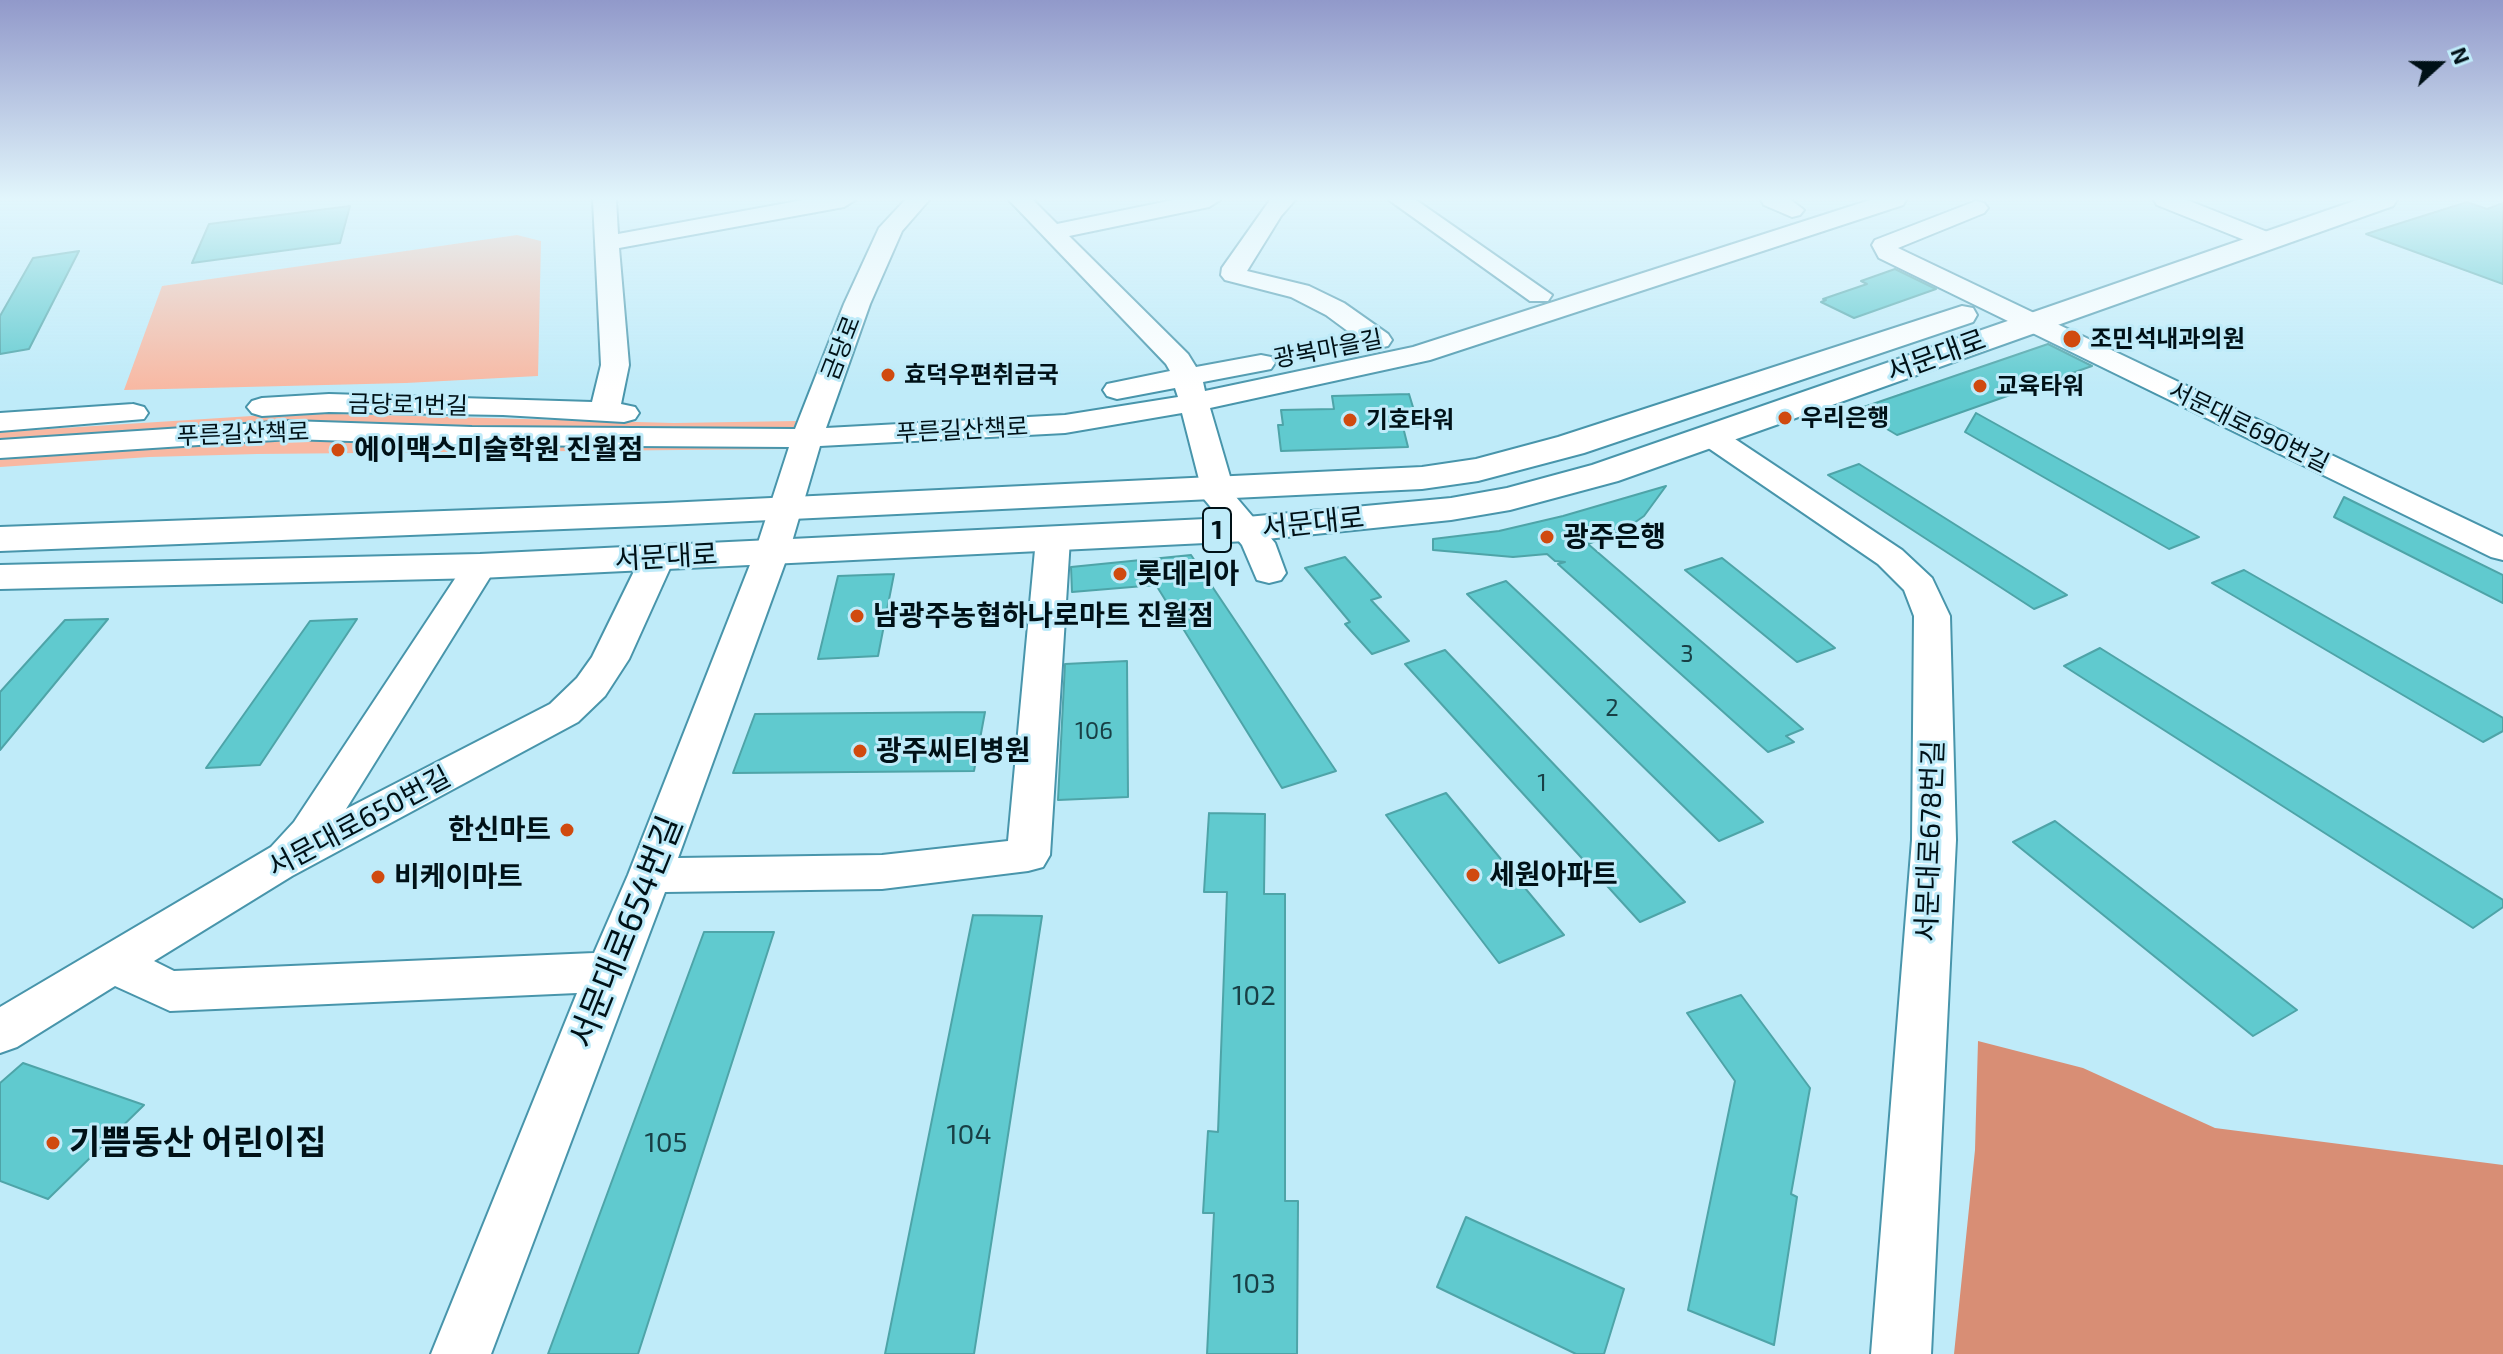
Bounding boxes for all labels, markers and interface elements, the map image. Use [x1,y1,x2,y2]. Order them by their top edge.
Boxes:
north arrow [2399,24,2479,104]
text: N [2446,43,2476,67]
street label: 금당로 [816,312,866,384]
street label: 서문대로 [1882,323,1990,389]
street label: 광복마을길 [1271,324,1385,374]
place label: 조민석내과의원 [2090,325,2245,353]
marker: 조민석내과의원 [2061,328,2083,350]
place label: 효덕우편취급국 [904,361,1059,389]
marker: 효덕우편취급국 [879,366,897,384]
place label: 교육타워 [1996,372,2084,400]
street label: 서문대로690번길 [2164,376,2334,478]
marker: 교육타워 [1971,377,1989,395]
street label: 금당로1번길 [348,390,468,420]
place label: 우리은행 [1801,404,1889,432]
place label: 기호타워 [1366,406,1454,434]
marker: 우리은행 [1776,409,1794,427]
marker: 기호타워 [1341,411,1359,429]
street label: 푸른길산책로 [895,412,1029,448]
street label: 푸른길산책로 [176,417,310,451]
place label: 에이맥스미술학원 진월점 [354,433,643,467]
marker: 에이맥스미술학원 진월점 [329,441,347,459]
street label: 서문대로 [1260,501,1366,545]
road number: 1 [1203,508,1231,552]
place label: 광주은행 [1563,520,1666,554]
marker: 광주은행 [1538,528,1556,546]
street label: 서문대로 [614,538,718,576]
place label: 롯데리아 [1136,557,1239,591]
marker: 롯데리아 [1111,565,1129,583]
place label: 남광주농협하나로마트 진월점 [873,599,1214,633]
marker: 남광주농협하나로마트 진월점 [848,607,866,625]
house number: 3 [1680,640,1694,668]
house number: 2 [1605,694,1619,722]
house number: 106 [1075,717,1113,745]
place label: 광주씨티병원 [876,734,1031,768]
street label: 서문대로678번길 [1910,740,1950,942]
marker: 광주씨티병원 [851,742,869,760]
street label: 서문대로650번길 [262,760,456,884]
house number: 1 [1537,769,1547,797]
street label: 서문대로654번길 [561,810,691,1054]
place label: 한신마트 [448,813,551,847]
marker: 한신마트 [558,821,576,839]
place label: 세원아파트 [1489,858,1618,892]
place label: 비케이마트 [394,860,523,894]
marker: 세원아파트 [1464,866,1482,884]
marker: 비케이마트 [369,868,387,886]
house number: 102 [1232,979,1276,1013]
house number: 104 [946,1118,992,1152]
place label: 기쁨동산 어린이집 [69,1123,327,1163]
house number: 105 [644,1126,688,1160]
marker: 기쁨동산 어린이집 [44,1134,62,1152]
house number: 103 [1232,1267,1276,1301]

